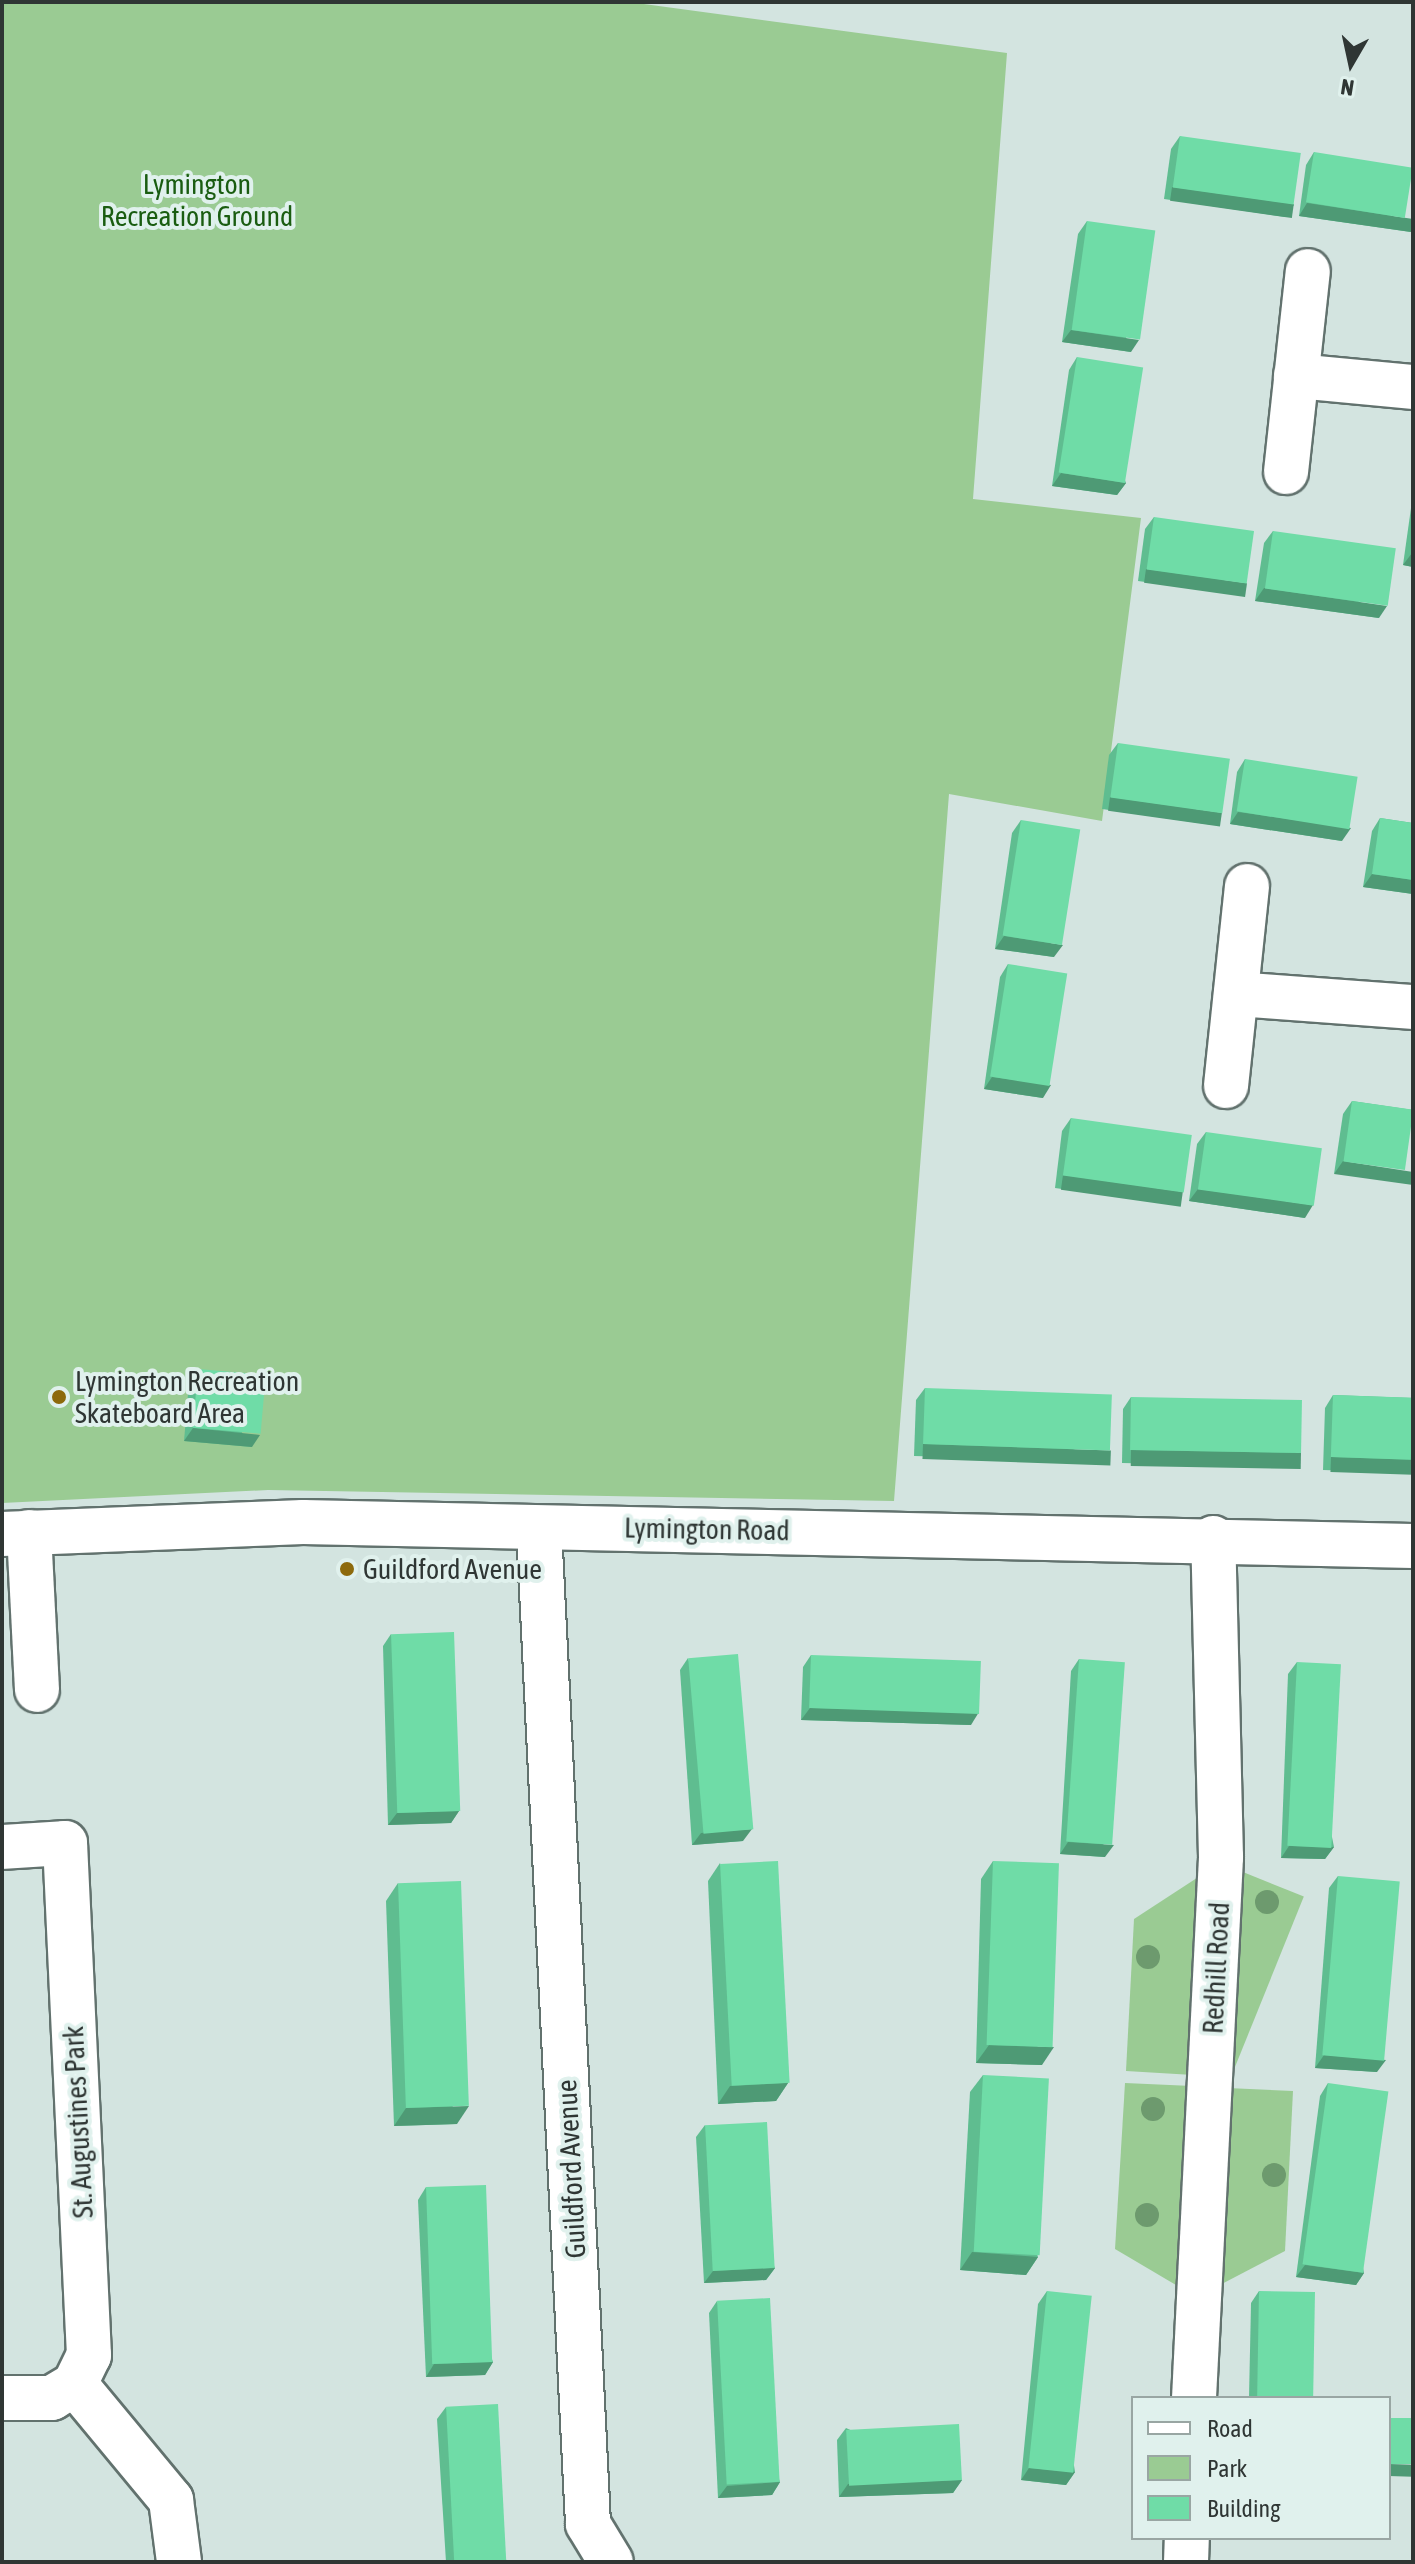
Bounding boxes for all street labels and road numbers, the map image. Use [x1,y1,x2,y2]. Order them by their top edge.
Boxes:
street label: Lymington Road [624,1511,790,1547]
street label: Redhill Road [1196,1901,1236,2035]
street label: St. Augustines Park [56,2025,100,2219]
street label: Guildford Avenue [550,2079,592,2259]

